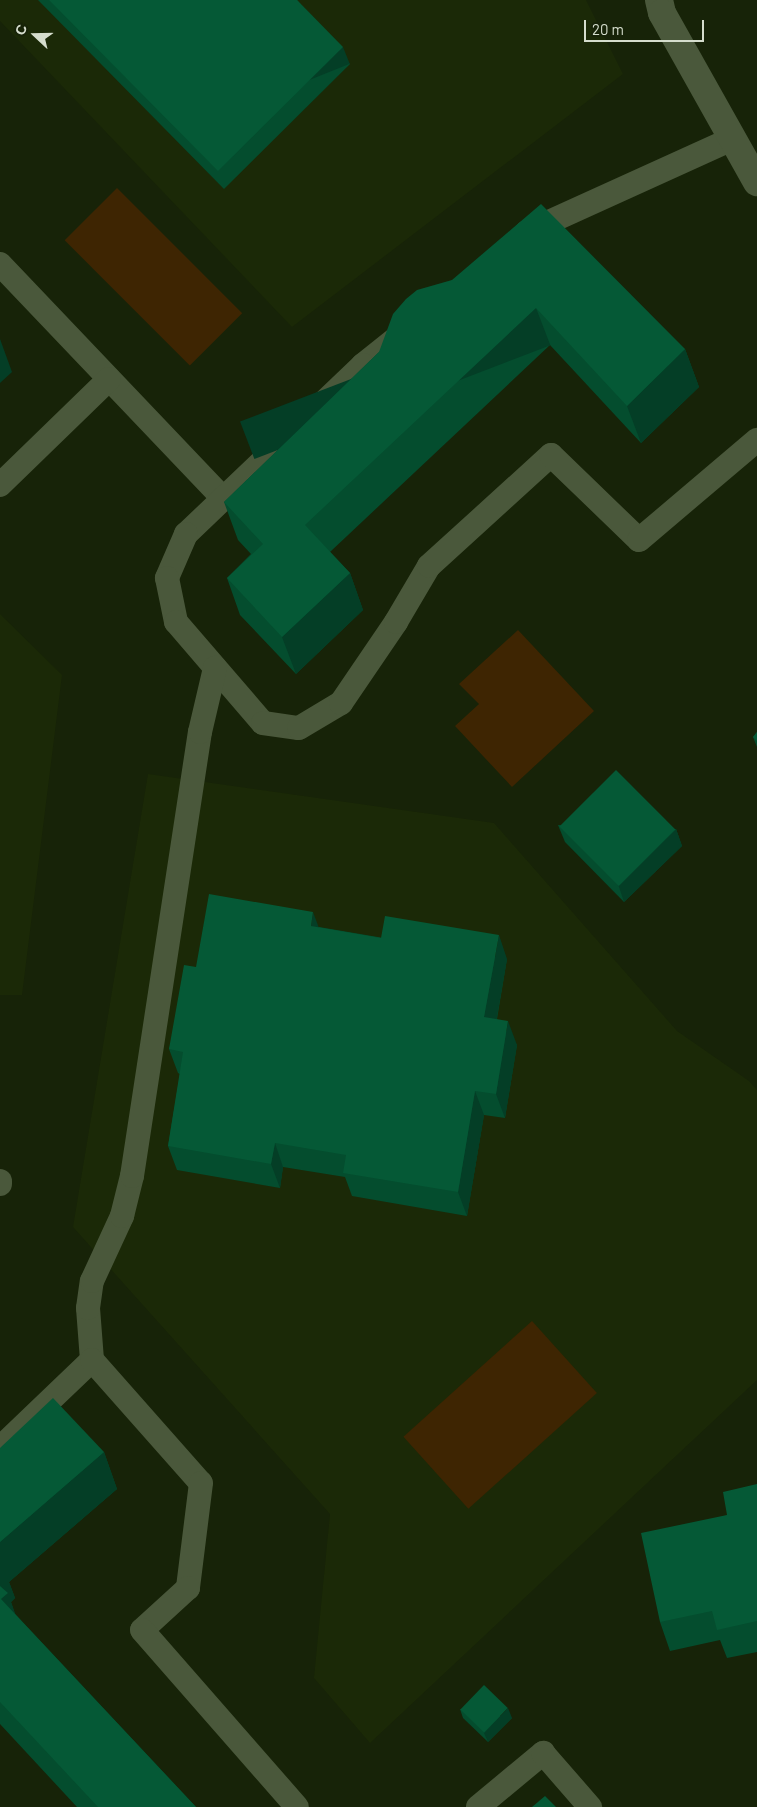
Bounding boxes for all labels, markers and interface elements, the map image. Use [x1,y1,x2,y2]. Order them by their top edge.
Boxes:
north arrow [10,10,60,60]
scale bar [587,10,707,42]
text: 20 m [592,20,624,38]
text: С [11,22,30,37]

